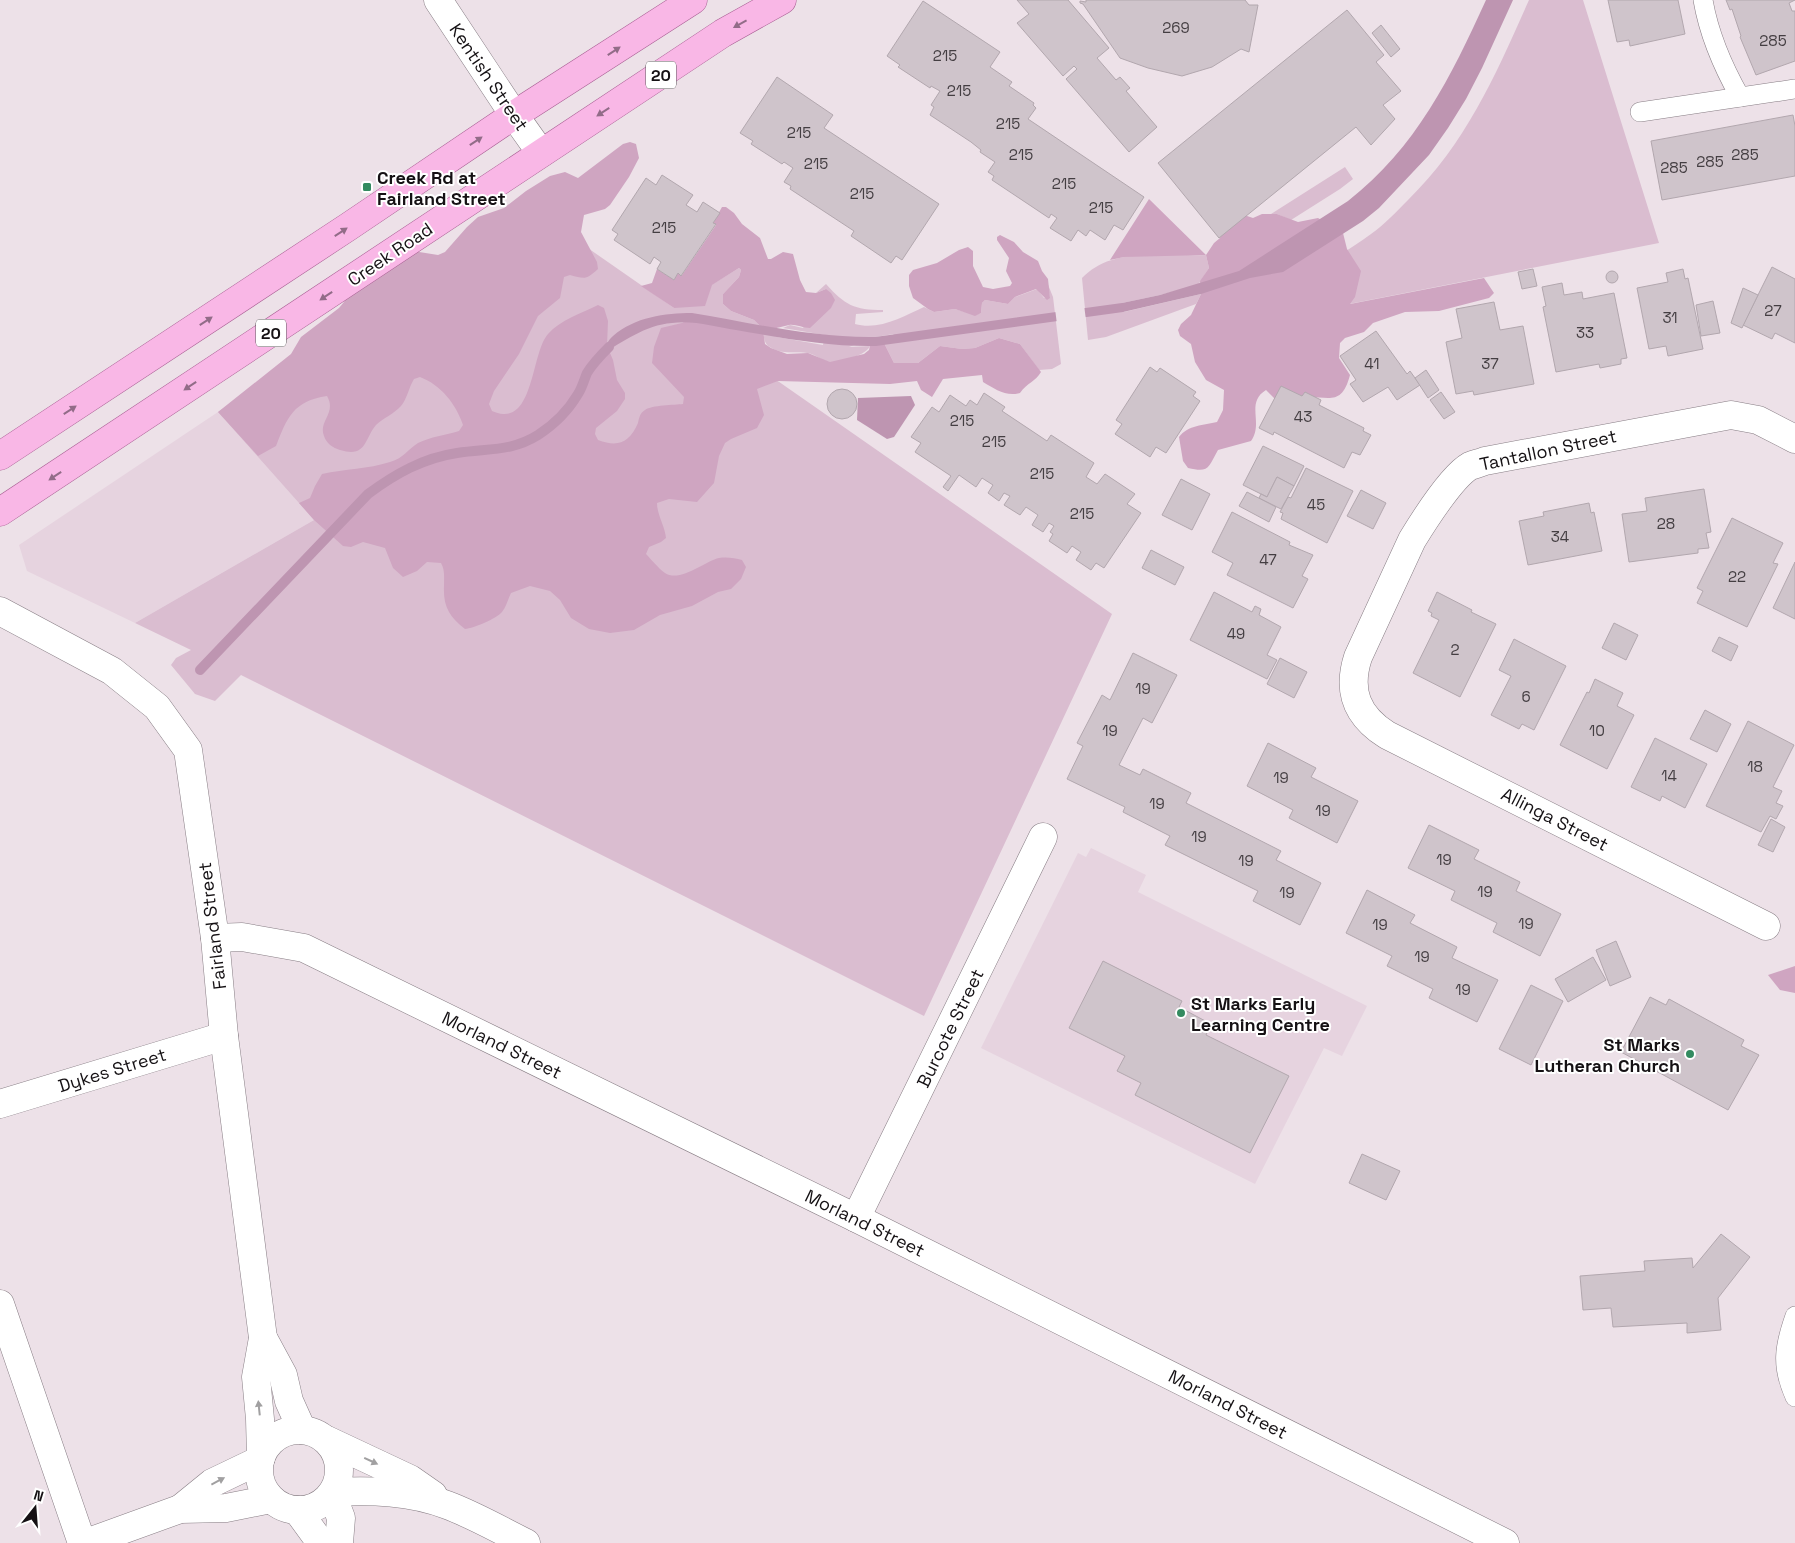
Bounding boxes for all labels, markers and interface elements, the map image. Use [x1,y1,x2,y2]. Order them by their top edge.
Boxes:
house number: 269 [1162,18,1190,37]
street label: Kentish Street [445,19,533,135]
one-way arrow [732,20,747,28]
house number: 285 [1759,31,1787,50]
one-way arrow [607,46,620,56]
house number: 215 [933,46,957,65]
road number: 20 [646,62,676,88]
house number: 215 [947,81,971,100]
one-way arrow [597,107,610,117]
house number: 215 [996,114,1020,133]
house number: 215 [787,123,811,142]
one-way arrow [469,136,483,145]
house number: 215 [1009,145,1033,164]
house number: 285 [1731,145,1759,164]
house number: 285 [1696,152,1724,171]
house number: 215 [804,154,828,173]
house number: 285 [1660,158,1688,177]
place label: Creek Rd at Fairland Street [377,166,506,210]
house number: 215 [1052,174,1076,193]
marker: Creek Rd at Fairland Street [361,181,373,193]
house number: 215 [850,184,874,203]
house number: 215 [1089,198,1113,217]
street label: Creek Road [343,217,437,291]
house number: 215 [652,218,676,237]
one-way arrow [335,227,348,236]
one-way arrow [319,291,332,301]
house number: 27 [1764,301,1782,320]
house number: 31 [1662,308,1678,327]
one-way arrow [199,316,212,326]
road number: 20 [256,319,286,346]
house number: 33 [1576,323,1594,342]
house number: 41 [1364,354,1380,373]
house number: 37 [1481,354,1499,373]
one-way arrow [183,381,197,391]
one-way arrow [63,405,77,415]
house number: 43 [1294,407,1312,426]
house number: 215 [950,411,974,430]
street label: Tantallon Street [1477,424,1619,476]
house number: 215 [982,432,1006,451]
house number: 215 [1030,464,1054,483]
one-way arrow [48,471,61,481]
house number: 45 [1307,495,1325,514]
house number: 215 [1070,504,1094,523]
house number: 28 [1657,514,1675,533]
house number: 34 [1551,527,1569,546]
house number: 47 [1259,550,1277,569]
house number: 22 [1728,567,1746,586]
house number: 49 [1227,624,1245,643]
house number: 2 [1450,640,1460,659]
house number: 19 [1135,679,1151,698]
house number: 6 [1521,687,1531,706]
house number: 19 [1102,721,1118,740]
house number: 10 [1589,721,1605,740]
house number: 18 [1747,757,1763,776]
house number: 14 [1661,766,1677,785]
house number: 19 [1273,768,1289,787]
street label: Allinga Street [1498,782,1612,856]
house number: 19 [1149,794,1165,813]
house number: 19 [1315,801,1331,820]
house number: 19 [1191,827,1207,846]
house number: 19 [1436,850,1452,869]
house number: 19 [1238,851,1254,870]
street label: Fairland Street [193,861,231,991]
house number: 19 [1477,882,1493,901]
house number: 19 [1279,883,1295,902]
house number: 19 [1518,914,1534,933]
house number: 19 [1372,915,1388,934]
house number: 19 [1414,947,1430,966]
street label: Burcote Street [911,965,989,1091]
house number: 19 [1455,980,1471,999]
place label: St Marks Early Learning Centre [1191,992,1330,1036]
street label: Morland Street [438,1006,566,1084]
marker: St Marks Early Learning Centre [1175,1007,1187,1019]
place label: St Marks Lutheran Church [1534,1033,1680,1077]
street label: Dykes Street [55,1043,169,1097]
marker: St Marks Lutheran Church [1684,1048,1696,1060]
street label: Morland Street [801,1184,929,1262]
street label: Morland Street [1165,1364,1291,1444]
one-way arrow [255,1400,263,1416]
one-way arrow [364,1457,378,1465]
one-way arrow [210,1477,225,1485]
north arrow [10,1483,60,1533]
text: N [32,1486,46,1506]

